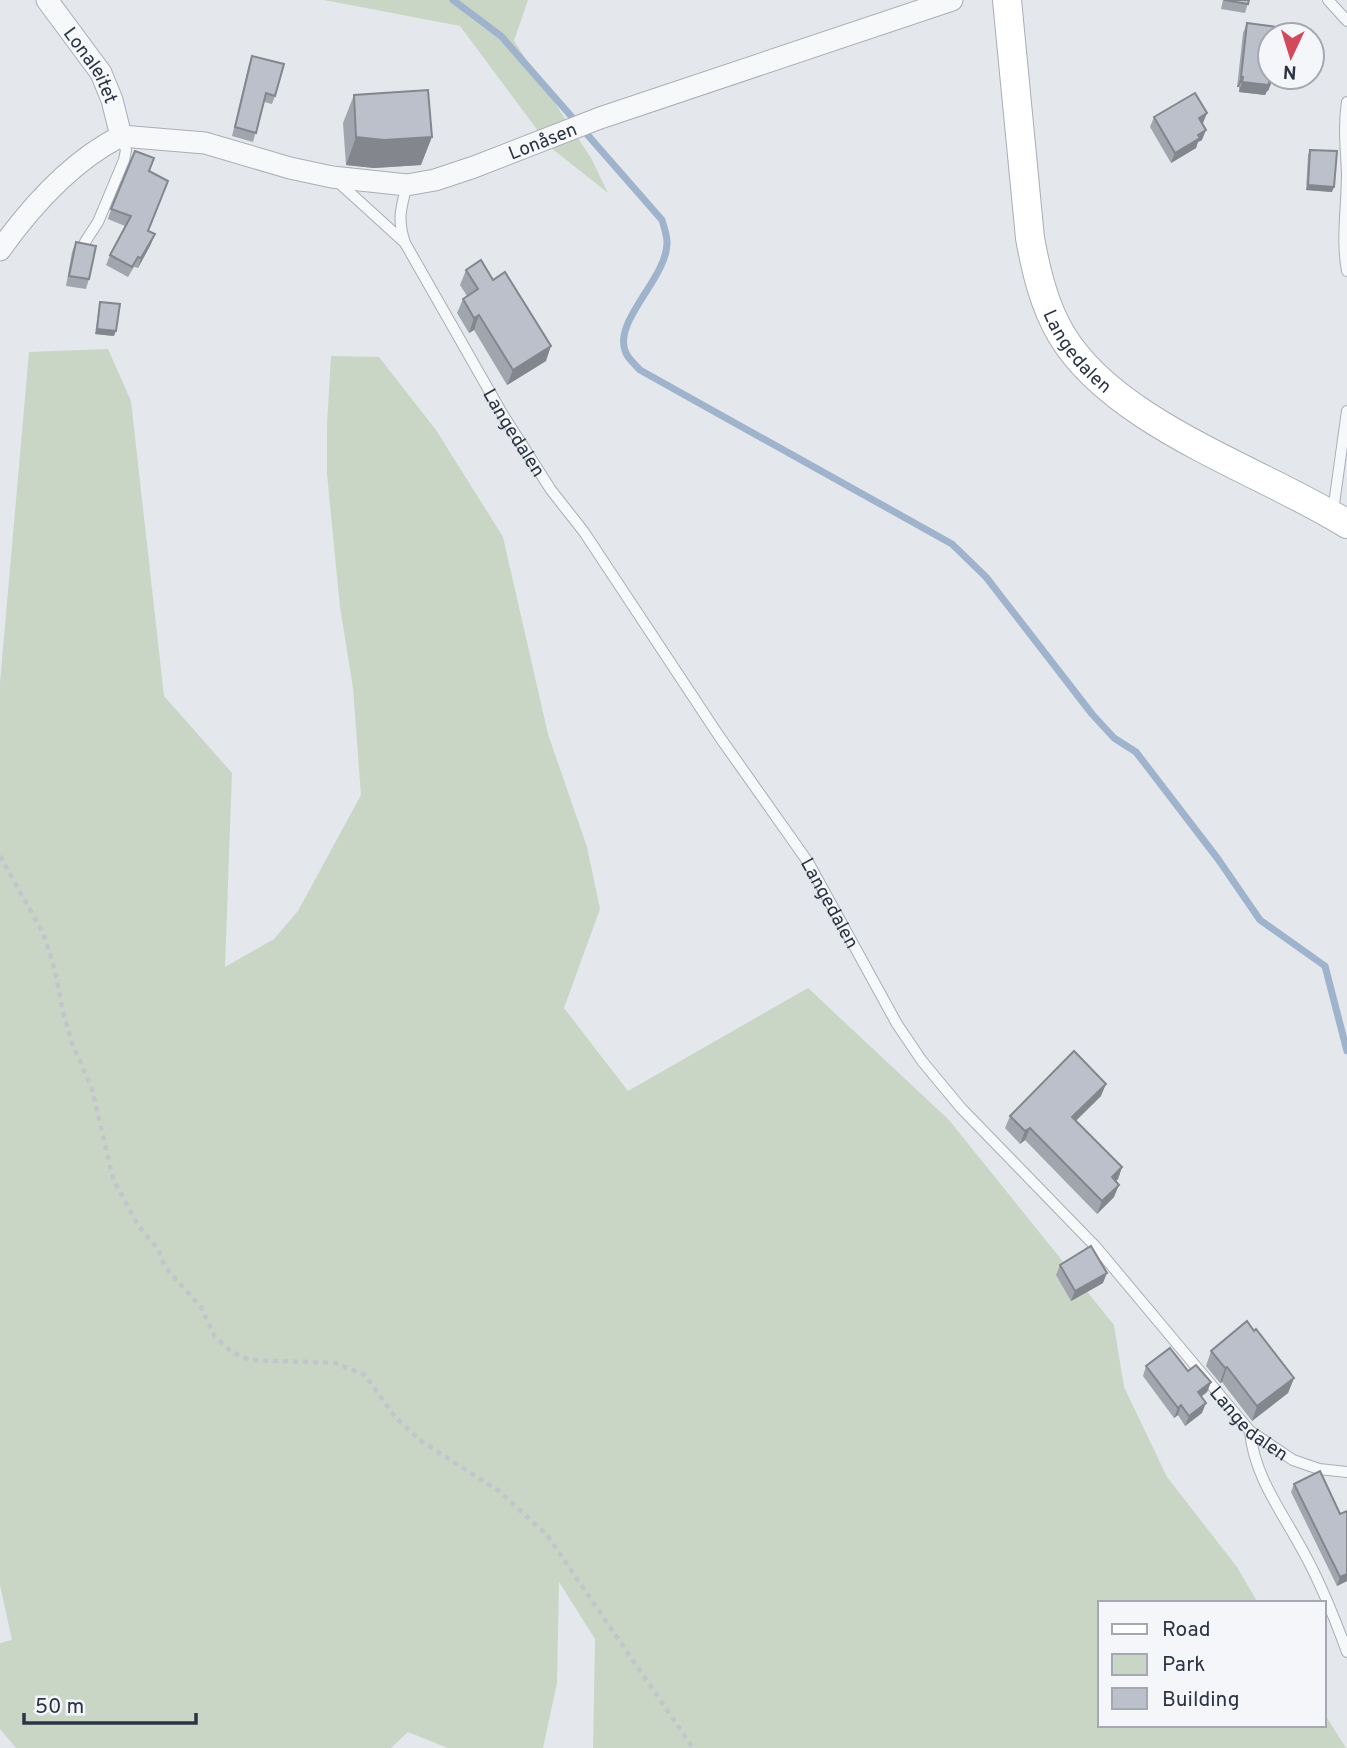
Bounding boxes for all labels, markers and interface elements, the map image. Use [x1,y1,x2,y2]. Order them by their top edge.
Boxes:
north arrow [1256,21,1326,91]
street label: Lonaleitet [57,23,122,107]
text: N [1282,59,1298,83]
street label: Lonåsen [505,118,581,166]
street label: Langedalen [1036,306,1116,399]
street label: Langedalen [476,385,550,482]
street label: Langedalen [794,854,863,953]
street label: Langedalen [1203,1382,1292,1467]
legend [1098,1601,1326,1727]
text: Road [1162,1617,1211,1644]
text: Park [1162,1652,1205,1679]
scale bar [24,1682,196,1726]
text: Building [1162,1687,1240,1714]
text: 50 m [35,1694,84,1721]

